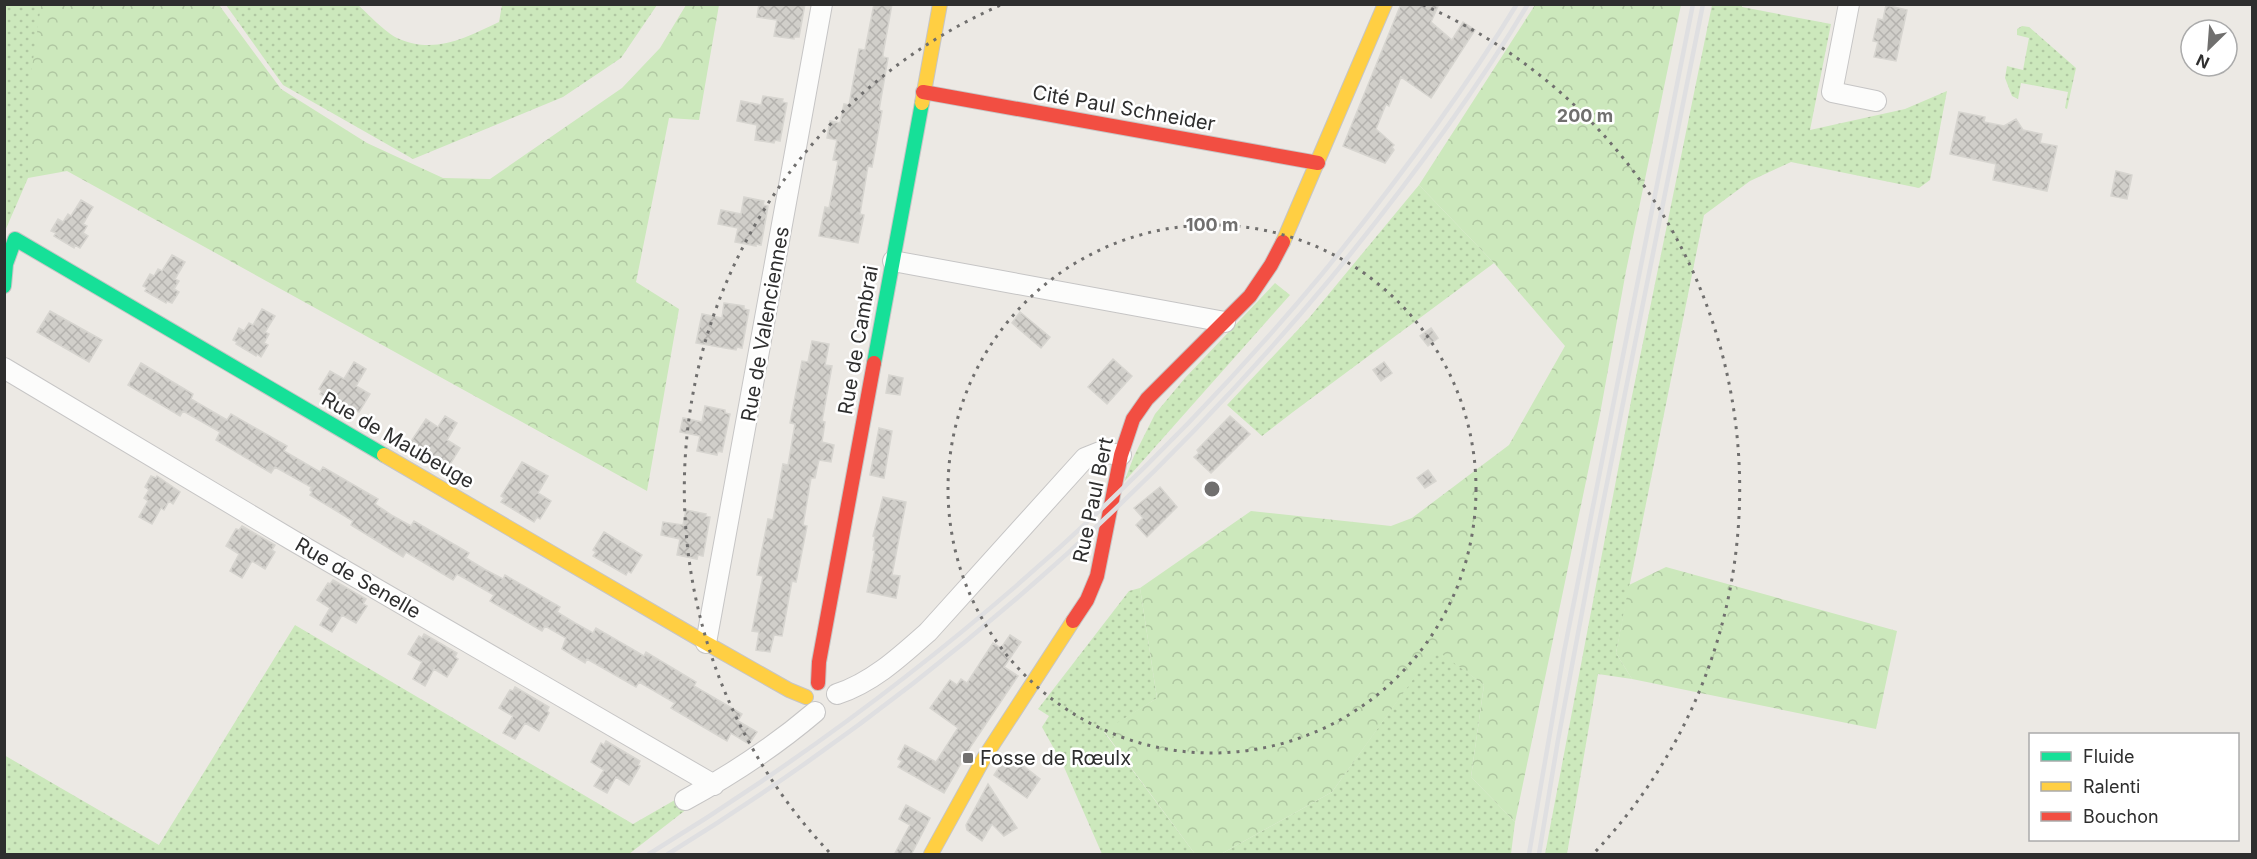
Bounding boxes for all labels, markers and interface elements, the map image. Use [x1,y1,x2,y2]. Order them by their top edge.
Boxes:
north arrow [2179,18,2239,78]
text: N [2193,50,2212,73]
street label: Cité Paul Schneider [1031,80,1218,136]
text: 200 m [1557,105,1613,126]
text: 100 m [1186,214,1238,235]
street label: Rue de Valenciennes [736,225,794,423]
street label: Rue de Cambrai [833,264,883,416]
street label: Rue de Maubeuge [317,387,479,493]
street label: Rue Paul Bert [1068,435,1118,565]
centre of rings [1202,479,1222,499]
street label: Rue de Senelle [291,532,425,624]
legend [2029,733,2239,841]
place label: Fosse de Rœulx [980,746,1131,770]
text: Fluide [2083,746,2135,767]
marker: Fosse de Rœulx [961,751,975,765]
text: Ralenti [2083,776,2140,797]
text: Bouchon [2083,806,2159,827]

